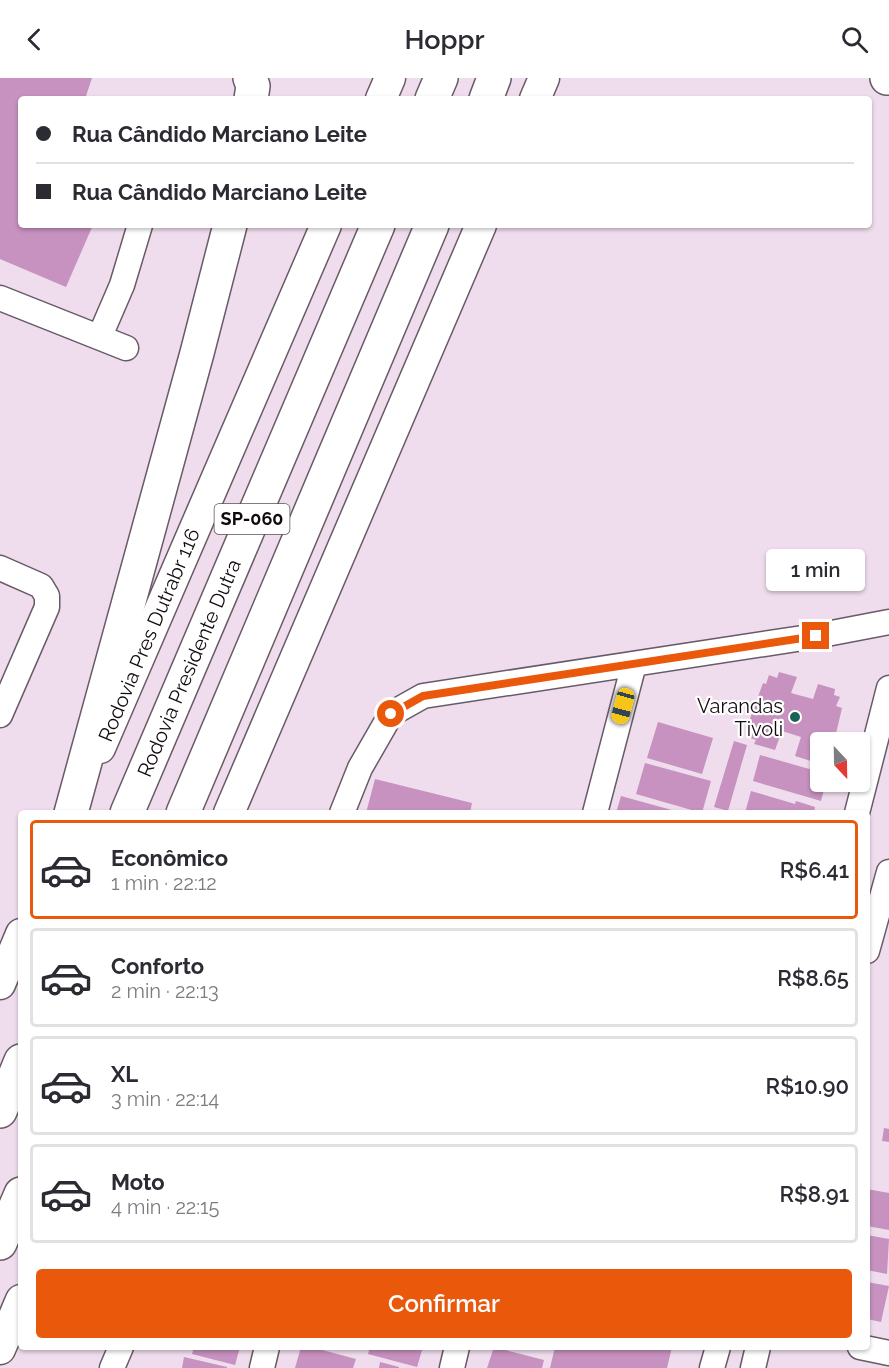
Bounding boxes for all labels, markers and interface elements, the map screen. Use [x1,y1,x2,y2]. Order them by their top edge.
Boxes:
icon: back [18,23,51,56]
icon: search [838,23,871,56]
text: Hoppr [404,24,485,55]
text: Rua Cândido Marciano Leite [72,121,367,147]
text: Rua Cândido Marciano Leite [72,179,367,205]
road number: SP-060 [214,504,290,534]
street label: Rodovia Pres Dutrabr 116 [93,525,205,745]
callout: 1 min [766,549,866,591]
street label: Rodovia Presidente Dutra [132,555,246,781]
text: 1 min [791,558,840,582]
route end [802,622,829,649]
car [610,686,636,726]
place label: Varandas Tivoli [697,694,783,741]
route start [377,700,404,727]
marker: Varandas Tivoli [788,710,802,724]
north arrow [810,732,870,792]
map controls [810,732,870,792]
icon: car [39,843,93,897]
text: Econômico [111,845,228,871]
text: R$6.41 [780,857,849,883]
text: 1 min · 22:12 [111,871,217,895]
icon: car [39,951,93,1005]
text: Conforto [111,953,204,979]
text: R$8.65 [777,965,849,991]
text: 2 min · 22:13 [111,979,219,1003]
icon: car [39,1059,93,1113]
text: XL [111,1061,138,1087]
text: R$10.90 [766,1073,849,1099]
text: 3 min · 22:14 [111,1087,219,1111]
icon: car [39,1167,93,1221]
text: Moto [111,1169,165,1195]
text: R$8.91 [779,1181,849,1207]
text: 4 min · 22:15 [111,1195,219,1219]
button: Confirmar [36,1269,852,1338]

